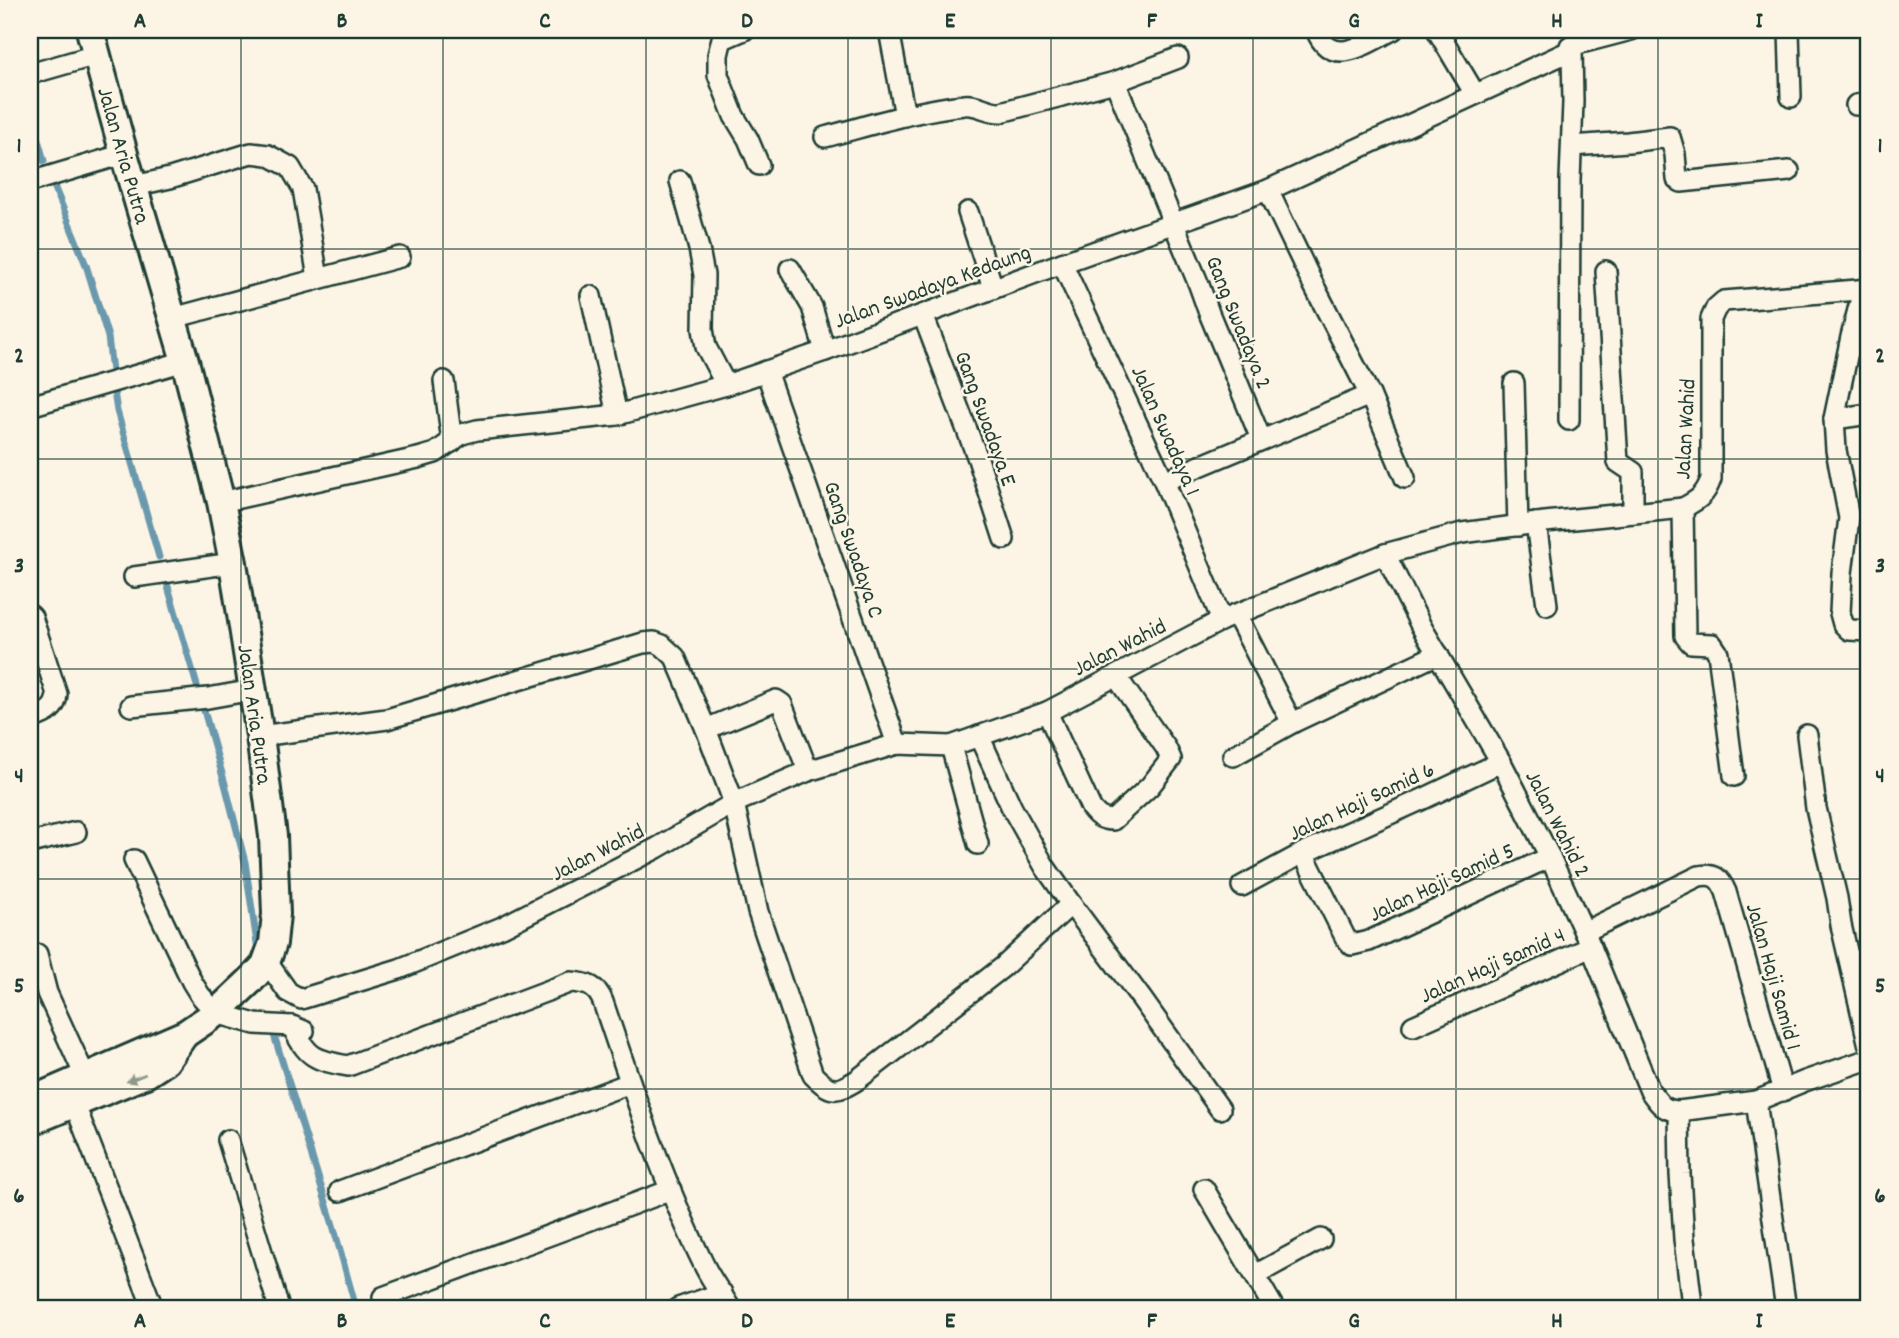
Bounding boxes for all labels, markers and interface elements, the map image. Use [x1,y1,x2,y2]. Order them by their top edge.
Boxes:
text: A [134,6,146,39]
text: B [337,6,348,39]
text: C [539,6,551,39]
text: D [741,6,753,39]
text: E [945,6,956,39]
text: F [1147,6,1158,39]
text: G [1348,6,1360,39]
text: H [1551,6,1563,39]
text: I [1755,6,1763,39]
street label: Jalan Aria Putra [86,84,157,229]
text: 1 [16,131,22,164]
text: 1 [1877,131,1883,164]
street label: Jalan Swadaya Kedaung [830,237,1036,339]
street label: Gang Swadaya 2 [1195,252,1278,395]
text: 2 [14,341,24,374]
text: 2 [1875,341,1885,374]
street label: Gang Swadaya E [944,347,1024,492]
street label: Jalan Swadaya 1 [1120,361,1207,502]
street label: Jalan Wahid [1668,378,1707,480]
street label: Gang Swadaya C [813,477,890,623]
text: 3 [14,551,24,584]
text: 3 [1875,551,1885,584]
street label: Jalan Wahid [1068,612,1173,687]
street label: Jalan Aria Putra [226,642,279,788]
street label: Jalan Haji Samid 6 [1284,755,1441,851]
text: 4 [14,761,24,794]
text: 4 [1875,761,1885,794]
street label: Jalan Wahid 2 [1515,765,1597,884]
street label: Jalan Wahid [546,817,651,892]
street label: Jalan Haji Samid 5 [1364,836,1521,932]
street label: Jalan Haji Samid 1 [1735,900,1808,1054]
street label: Jalan Haji Samid 4 [1415,920,1571,1014]
text: 5 [14,971,24,1004]
text: 5 [1875,971,1885,1004]
one-way arrow [125,1073,146,1084]
text: 6 [13,1181,25,1214]
text: 6 [1874,1181,1886,1214]
text: A [134,1306,146,1338]
text: B [337,1306,348,1338]
text: C [539,1306,551,1338]
text: D [741,1306,753,1338]
text: E [945,1306,956,1338]
text: F [1147,1306,1158,1338]
text: G [1348,1306,1360,1338]
text: H [1551,1306,1563,1338]
text: I [1755,1306,1763,1338]

